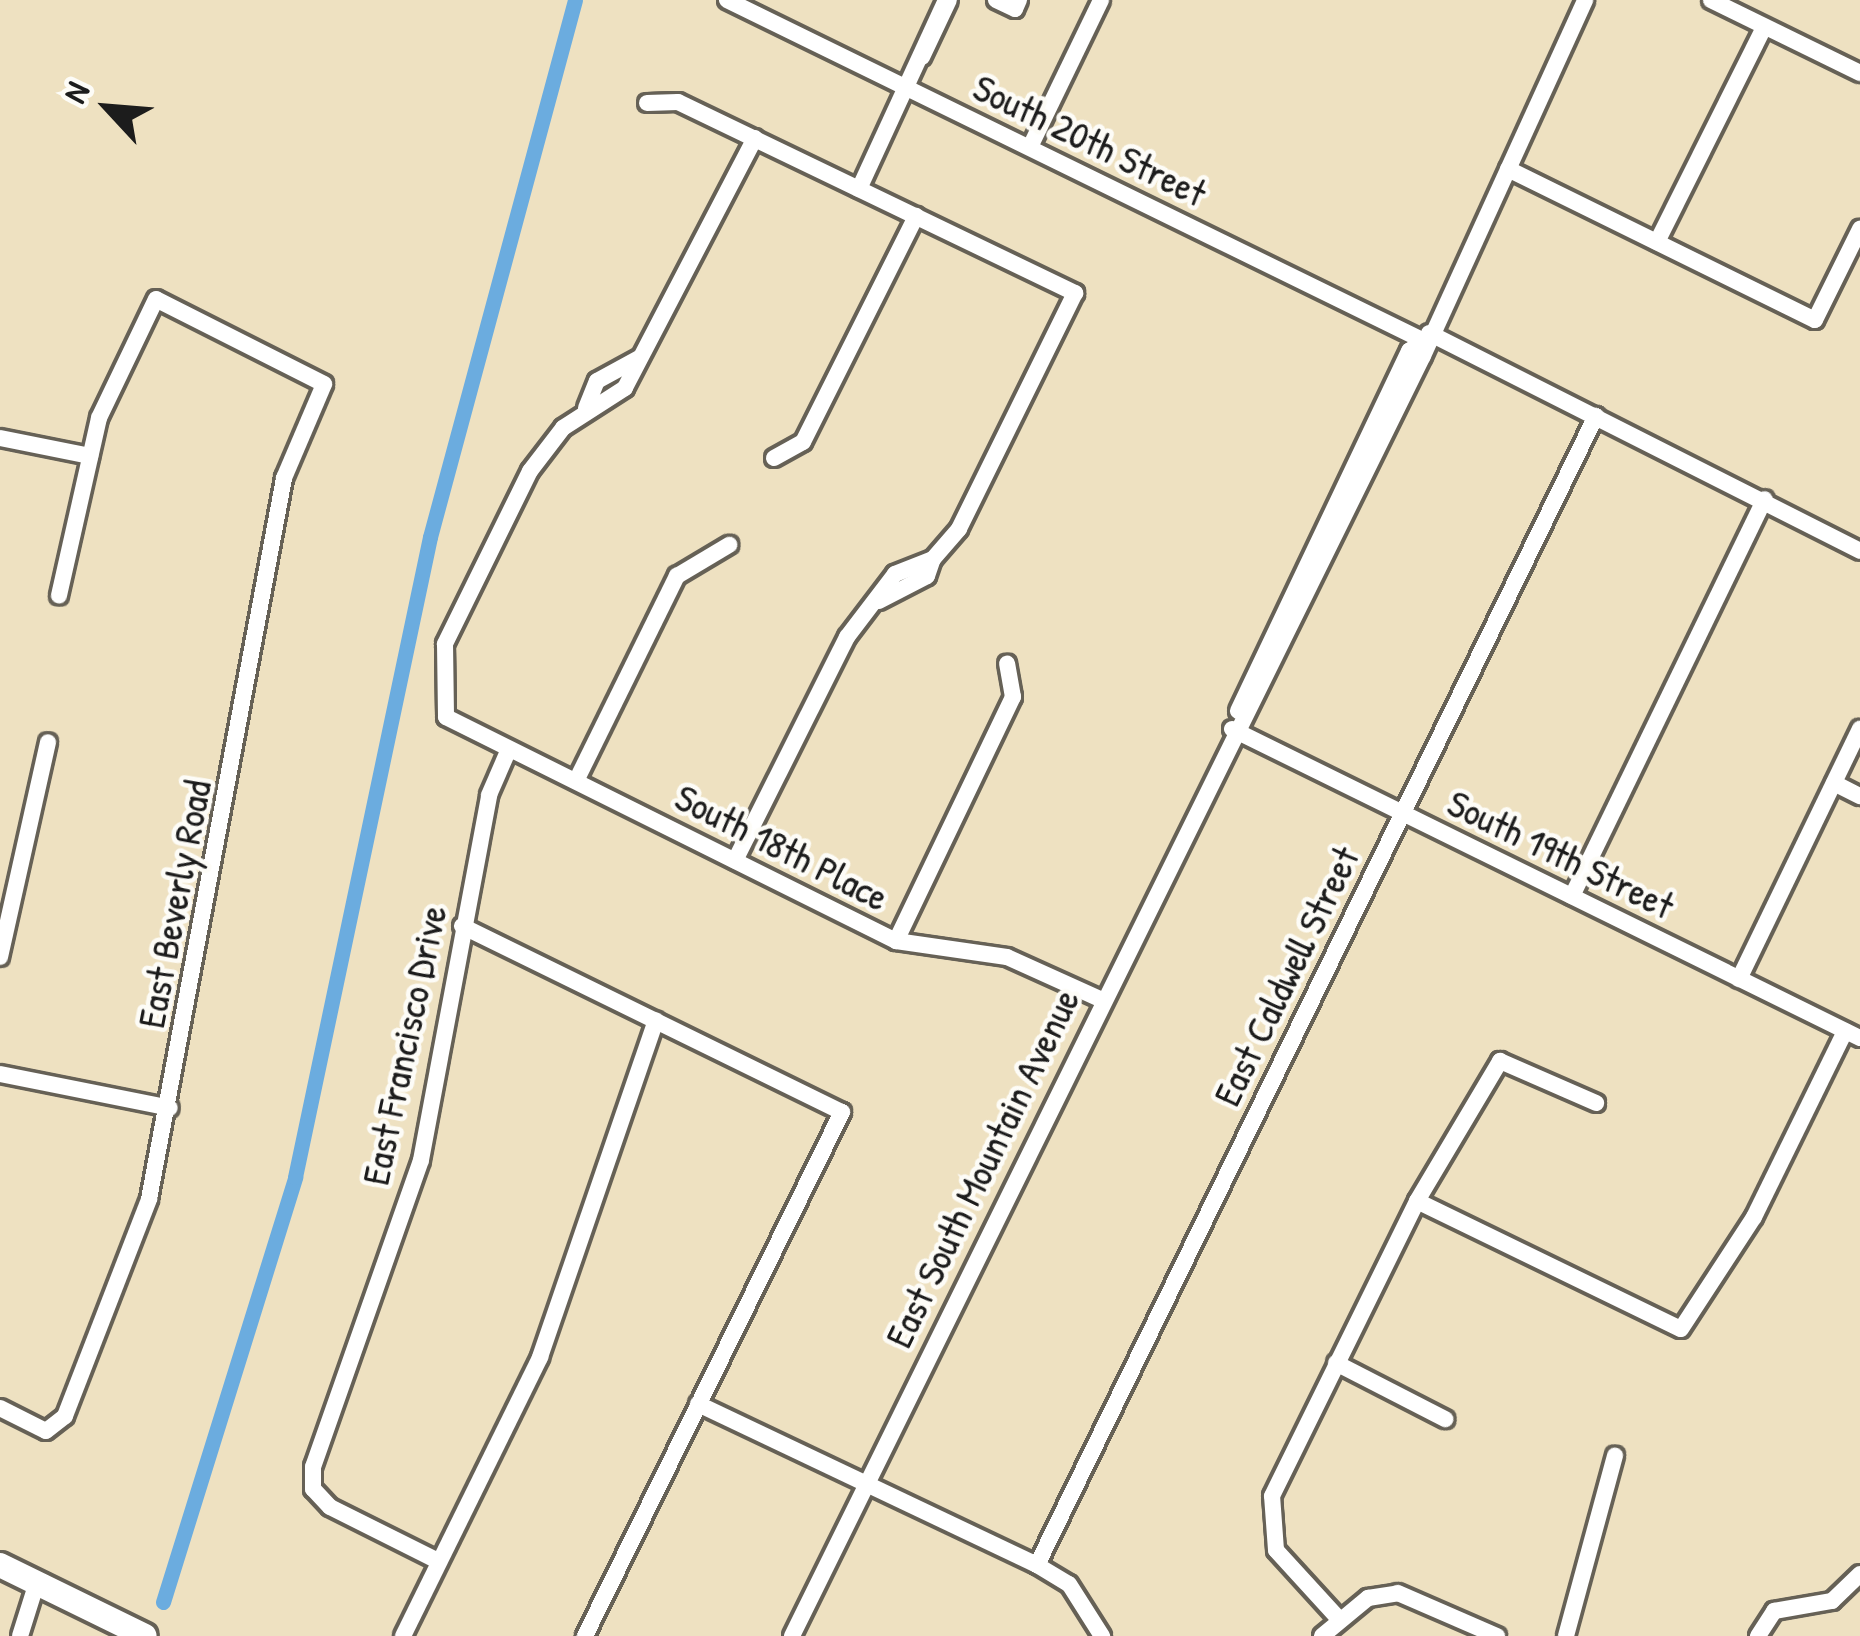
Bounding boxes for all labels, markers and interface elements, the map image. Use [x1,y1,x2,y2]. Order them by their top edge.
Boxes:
north arrow [48,48,168,168]
street label: South 20th Street [966,63,1214,217]
text: N [52,75,99,110]
street label: South 18th Place [668,773,896,921]
street label: East Beverly Road [127,776,221,1032]
street label: South 19th Street [1440,779,1682,929]
street label: East Caldwell Street [1203,839,1369,1113]
street label: East Francisco Drive [352,901,456,1189]
street label: East South Mountain Avenue [875,981,1089,1355]

